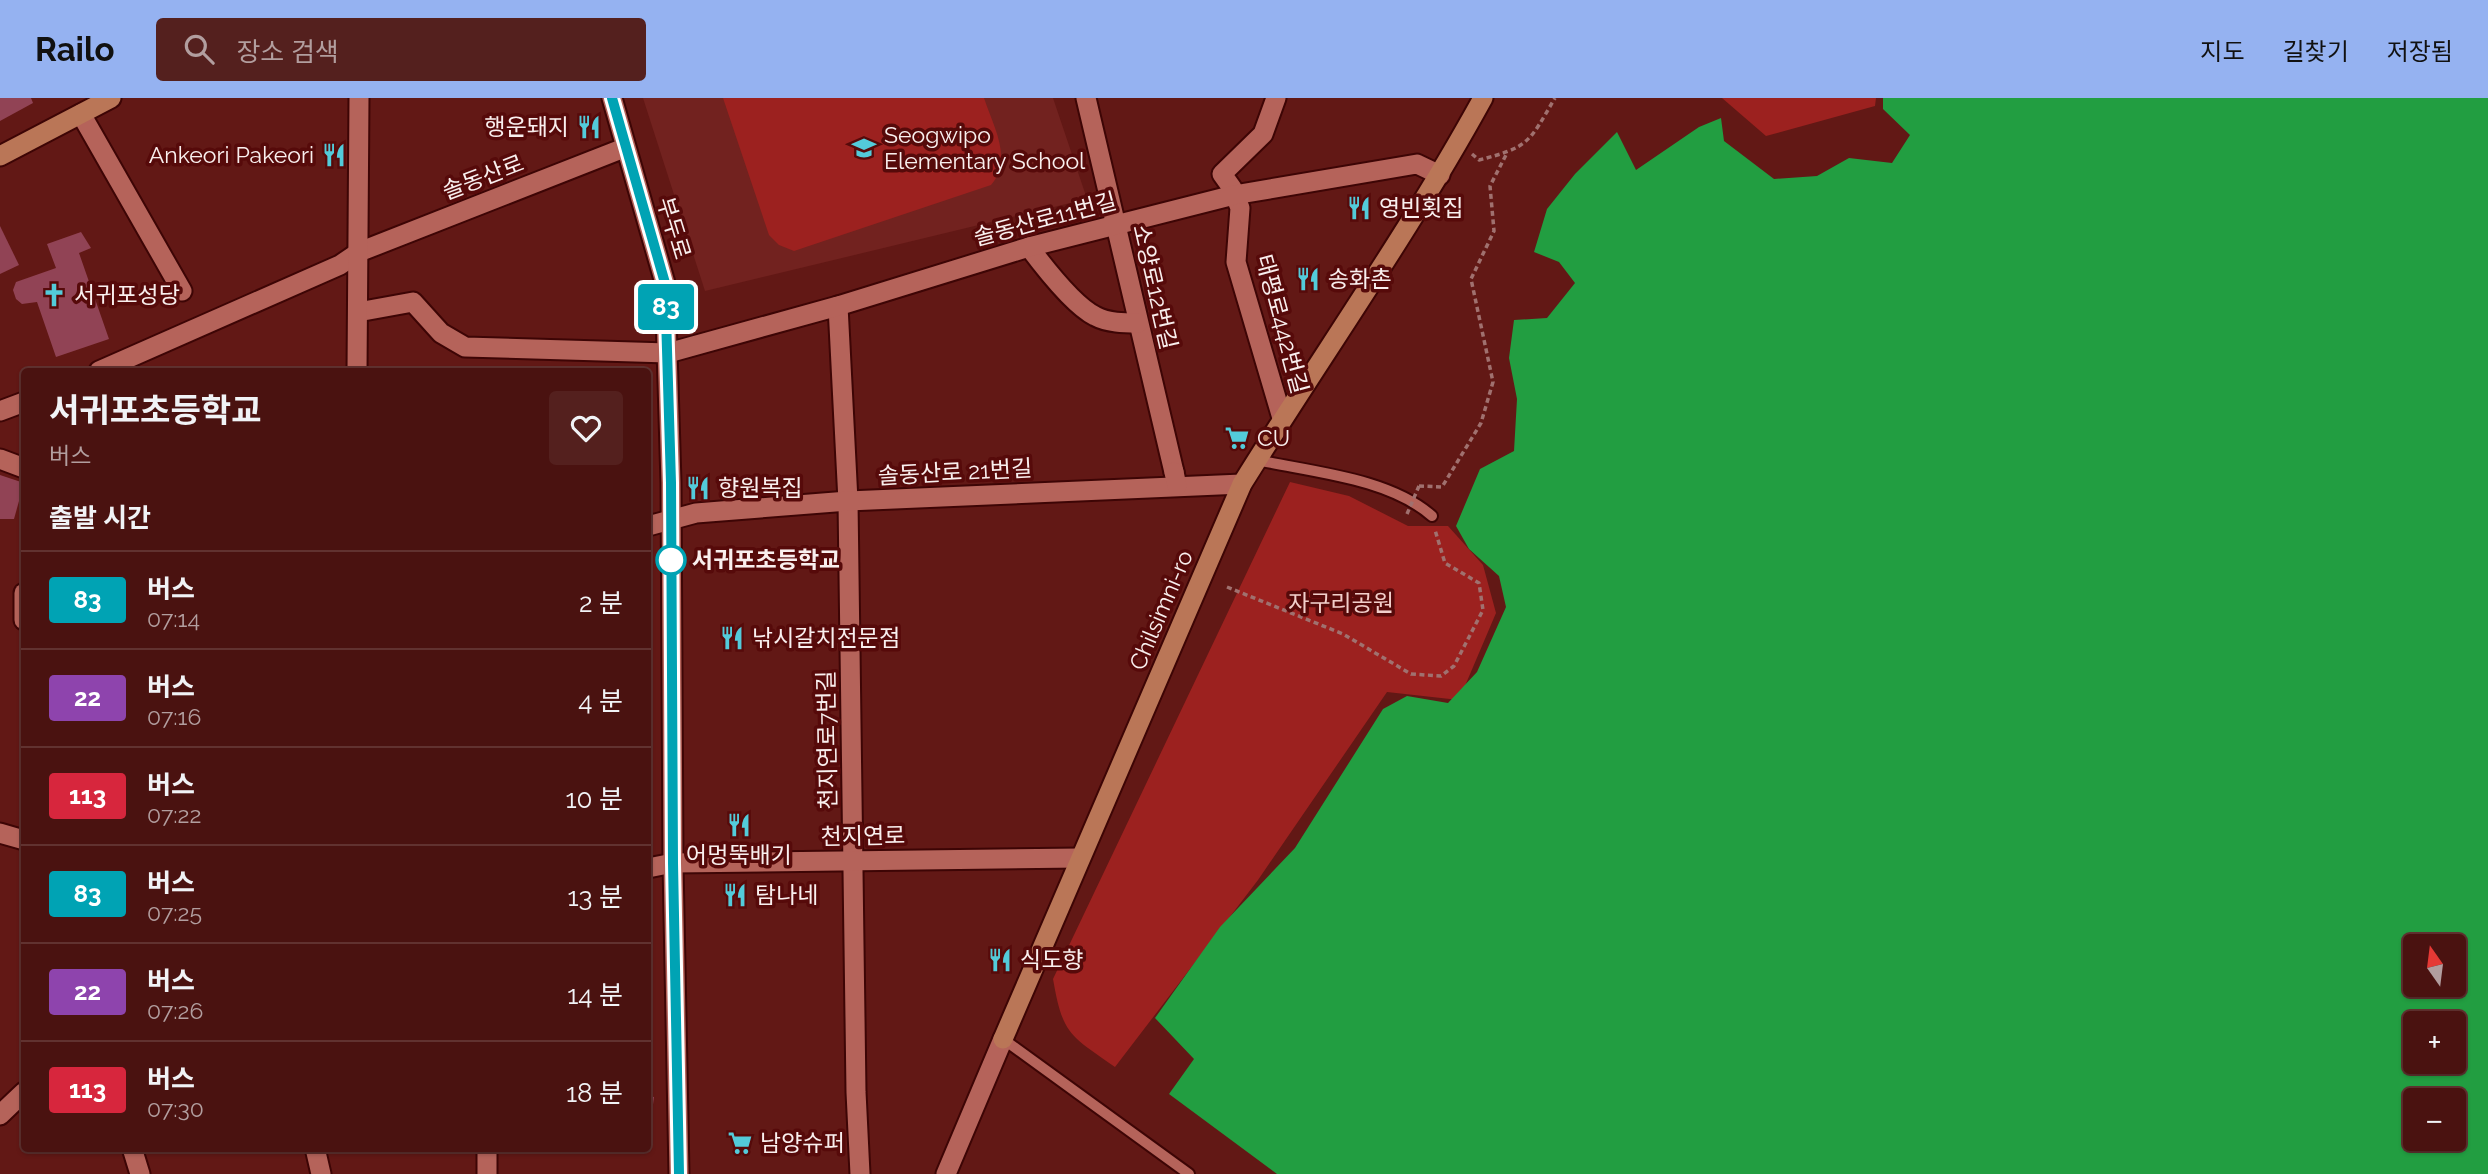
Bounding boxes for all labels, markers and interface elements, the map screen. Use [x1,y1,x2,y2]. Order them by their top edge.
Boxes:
search box [156,18,646,81]
text: Railo [35,30,114,69]
icon: search [180,30,218,68]
text: 장소 검색 [236,37,339,67]
text: 지도 [2200,37,2245,66]
text: 길찾기 [2283,37,2349,66]
text: 저장됨 [2387,37,2453,66]
place label: 행운돼지 [484,113,569,140]
restaurant icon: 행운돼지 [575,113,603,141]
place label: Seogwipo Elementary School [884,121,1086,174]
school or university icon: Seogwipo Elementary School [850,134,878,162]
place label: Ankeori Pakeori [149,141,314,168]
restaurant icon: Ankeori Pakeori [320,141,348,169]
street label: 솔동산로 [438,149,527,204]
street label: 솔동산로11번길 [971,186,1119,251]
street label: 부두로 [652,194,697,262]
restaurant icon: 영빈횟집 [1345,194,1373,222]
place label: 영빈횟집 [1379,194,1464,221]
street label: 소양로12번길 [1128,222,1183,352]
street label: 태평로442번길 [1251,251,1314,396]
restaurant icon: 송화촌 [1294,265,1322,293]
place label: 송화촌 [1328,265,1391,292]
church icon: 서귀포성당 [40,281,68,309]
place label: 서귀포성당 [74,281,180,308]
line badge: 83 [634,284,698,330]
text: 83 [652,292,680,321]
text: 서귀포초등학교 [49,391,262,430]
button: heart [549,391,623,465]
supermarket icon: CU [1223,424,1251,452]
place label: CU [1257,424,1290,451]
text: 버스 [49,442,91,469]
street label: 솔동산로 21번길 [877,454,1033,489]
restaurant icon: 향원복집 [684,474,712,502]
place label: 향원복집 [718,474,803,501]
text: 출발 시간 [49,503,151,533]
marker: 서귀포초등학교 [656,545,686,575]
place label: 서귀포초등학교 [692,546,840,573]
street label: Chilsimni-ro [1123,546,1198,674]
text: 버스 [147,574,195,604]
text: 83 [74,585,101,614]
text: 2 분 [579,588,623,618]
park label: 자구리공원 [1288,589,1394,616]
text: 07:14 [147,605,200,632]
restaurant icon: 낚시갈치전문점 [718,624,746,652]
place label: 낚시갈치전문점 [752,624,900,651]
street label: 천지연로7번길 [812,670,841,810]
text: 버스 [147,672,195,702]
text: 22 [74,683,101,712]
text: 4 분 [578,686,623,716]
text: 07:16 [147,703,201,730]
text: 버스 [147,770,195,800]
text: 113 [69,781,106,810]
text: 10 분 [565,784,623,814]
text: 07:22 [147,801,202,828]
restaurant icon: 어멍뚝배기 [725,811,753,839]
street label: 천지연로 [820,821,906,850]
place label: 어멍뚝배기 [686,841,792,868]
text: 버스 [147,868,195,898]
text: 83 [74,879,101,908]
restaurant icon: 탐나네 [721,881,749,909]
place label: 탐나네 [755,881,818,908]
text: 13 분 [567,882,623,912]
text: 07:25 [147,899,202,926]
north arrow [2403,934,2466,998]
map controls [2403,934,2466,1151]
restaurant icon: 식도향 [986,946,1014,974]
place label: 식도향 [1020,946,1083,973]
text: 버스 [147,966,195,996]
text: 22 [74,977,101,1006]
text: 14 분 [567,980,623,1010]
text: 07:26 [147,997,203,1024]
button: + [2403,1011,2466,1074]
text: 버스 [147,1064,195,1094]
text: 113 [69,1075,106,1104]
text: 18 분 [566,1078,623,1108]
button: − [2403,1088,2466,1151]
text: 07:30 [147,1095,204,1122]
supermarket icon: 남양슈퍼 [726,1129,754,1157]
place label: 남양슈퍼 [760,1129,845,1156]

